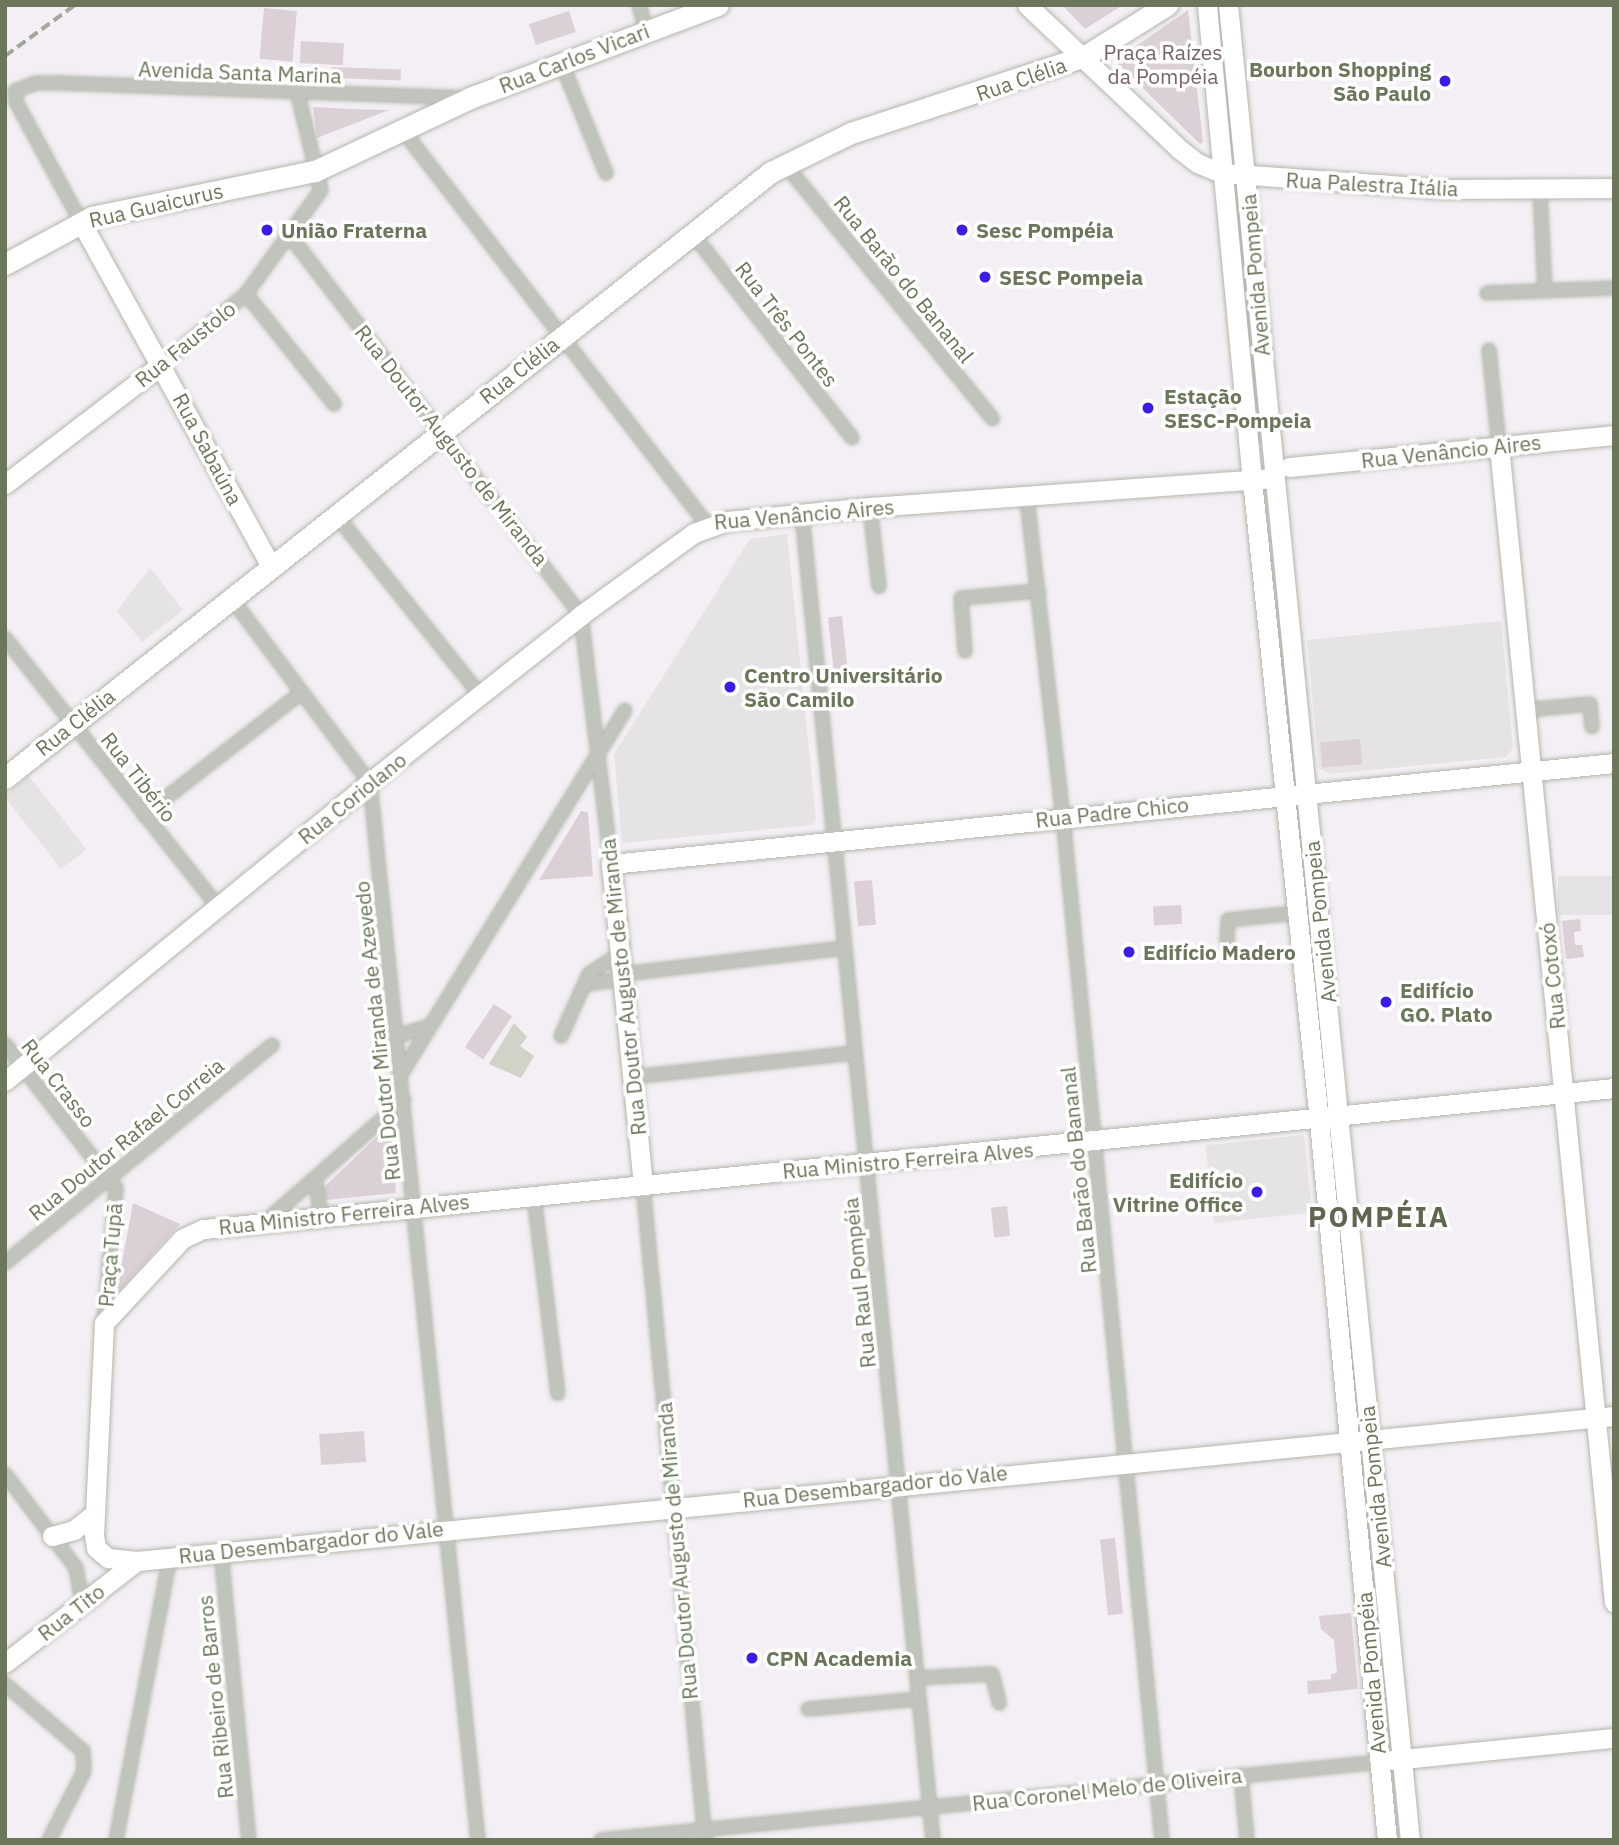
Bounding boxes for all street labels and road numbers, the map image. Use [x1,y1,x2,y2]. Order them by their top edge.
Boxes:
street label: Rua Carlos Vicari [495,18,653,98]
street label: Rua Clélia [972,52,1070,106]
street label: Avenida Santa Marina [138,56,342,88]
street label: Rua Palestra Itália [1285,167,1459,201]
street label: Rua Guaicurus [86,177,226,233]
street label: Rua Barão do Bananal [829,190,979,368]
street label: Avenida Pompeia [1235,193,1275,357]
street label: Rua Três Pontes [730,256,844,392]
street label: Rua Faustolo [130,296,240,392]
street label: Rua Doutor Augusto de Miranda [350,320,554,570]
street label: Rua Clélia [474,331,564,409]
street label: Rua Sabaúna [168,389,248,509]
street label: Rua Venâncio Aires [1360,429,1542,473]
street label: Rua Venâncio Aires [713,494,895,534]
street label: Rua Clélia [30,683,120,761]
street label: Rua Tibério [96,727,182,827]
street label: Rua Coriolano [293,747,411,849]
street label: Rua Padre Chico [1034,791,1190,833]
street label: Rua Doutor Augusto de Miranda [595,837,651,1137]
street label: Avenida Pompeia [1299,840,1341,1004]
street label: Rua Doutor Miranda de Azevedo [349,880,405,1182]
street label: Rua Cotoxó [1534,921,1570,1031]
street label: Rua Crasso [17,1034,101,1132]
street label: Rua Doutor Rafael Correia [23,1052,229,1226]
street label: Rua Barão do Bananal [1055,1065,1101,1275]
street label: Rua Ministro Ferreira Alves [781,1136,1035,1184]
street label: Rua Ministro Ferreira Alves [217,1188,471,1240]
street label: Rua Raul Pompéia [838,1197,880,1369]
street label: Praça Tupã [93,1202,127,1308]
street label: Rua Doutor Augusto de Miranda [651,1401,703,1701]
street label: Avenida Pompeia [1354,1405,1396,1569]
street label: Rua Desembargador do Vale [741,1460,1009,1512]
street label: Rua Desembargador do Vale [177,1516,445,1568]
street label: Rua Tito [33,1578,109,1646]
street label: Avenida Pompéia [1351,1591,1391,1755]
street label: Rua Ribeiro de Barros [192,1594,238,1800]
street label: Rua Coronel Melo de Oliveira [971,1762,1243,1816]

